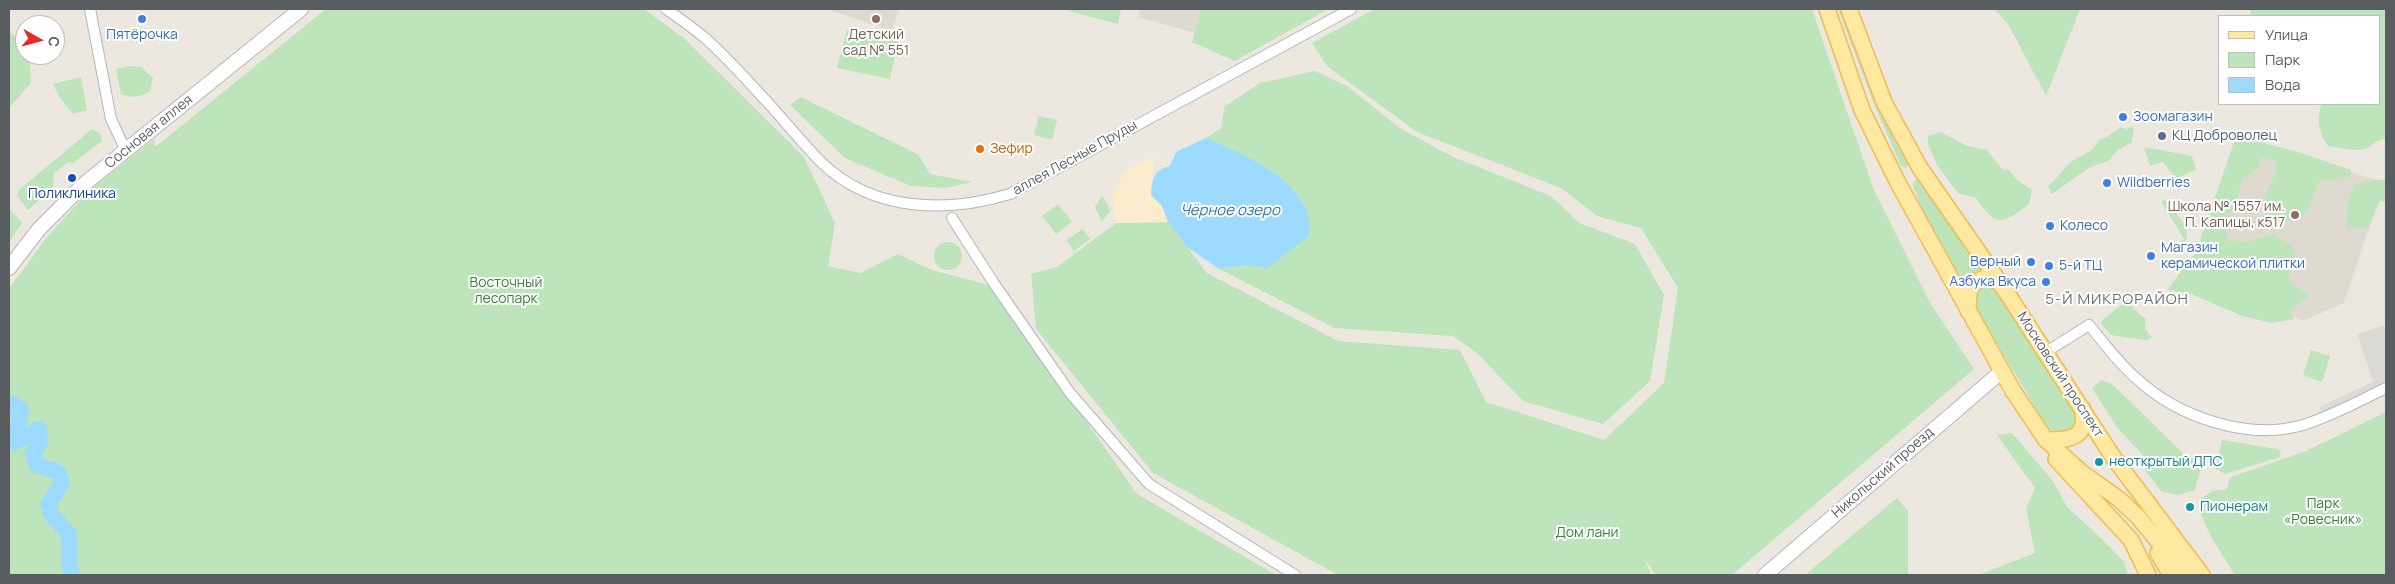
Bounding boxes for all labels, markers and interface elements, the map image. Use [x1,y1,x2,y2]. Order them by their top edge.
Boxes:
marker: Пятёрочка [136,13,148,25]
marker: Детский сад № 551 [870,13,882,25]
north arrow [15,15,65,65]
legend [2218,15,2380,105]
text: Улица [2265,24,2308,45]
place label: Пятёрочка [106,27,178,43]
place label: Детский сад № 551 [843,27,909,59]
text: С [44,35,64,48]
text: Парк [2265,49,2300,70]
text: Вода [2265,74,2300,95]
street label: Сосновая аллея [102,91,196,173]
place label: Зоомагазин [2133,109,2213,125]
marker: Зоомагазин [2117,111,2129,123]
street label: аллея Лесные Пруды [1010,117,1140,199]
place label: КЦ Доброволец [2172,128,2277,144]
marker: КЦ Доброволец [2156,130,2168,142]
place label: Зефир [990,141,1033,157]
marker: Зефир [974,143,986,155]
marker: Поликлиника [66,172,78,184]
place label: Wildberries [2117,175,2190,191]
marker: Wildberries [2101,177,2113,189]
place label: Поликлиника [28,186,116,202]
place label: Школа № 1557 им. П. Капицы, к517 [2168,199,2285,232]
water label: Чёрное озеро [1180,202,1280,220]
marker: Школа № 1557 им. П. Капицы, к517 [2289,209,2301,221]
place label: Колесо [2060,218,2108,234]
marker: Колесо [2044,220,2056,232]
place label: Магазин керамической плитки [2161,240,2305,272]
marker: Магазин керамической плитки [2145,250,2157,262]
place label: Верный [1970,254,2021,270]
marker: Верный [2025,256,2037,268]
place label: 5-й ТЦ [2059,258,2102,274]
marker: 5-й ТЦ [2043,260,2055,272]
place label: Азбука Вкуса [1949,274,2036,290]
park label: Восточный лесопарк [470,275,542,308]
marker: Азбука Вкуса [2040,276,2052,288]
district label: 5-Й МИКРОРАЙОН [2043,291,2191,309]
street label: Московский проспект [2013,309,2107,441]
street label: Никольский проезд [1829,424,1937,522]
place label: неоткрытый ДПС [2109,454,2223,470]
marker: неоткрытый ДПС [2093,456,2105,468]
park label: Парк «Ровесник» [2284,496,2362,528]
place label: Пионерам [2200,499,2268,515]
marker: Пионерам [2184,501,2196,513]
park label: Дом лани [1555,525,1619,541]

